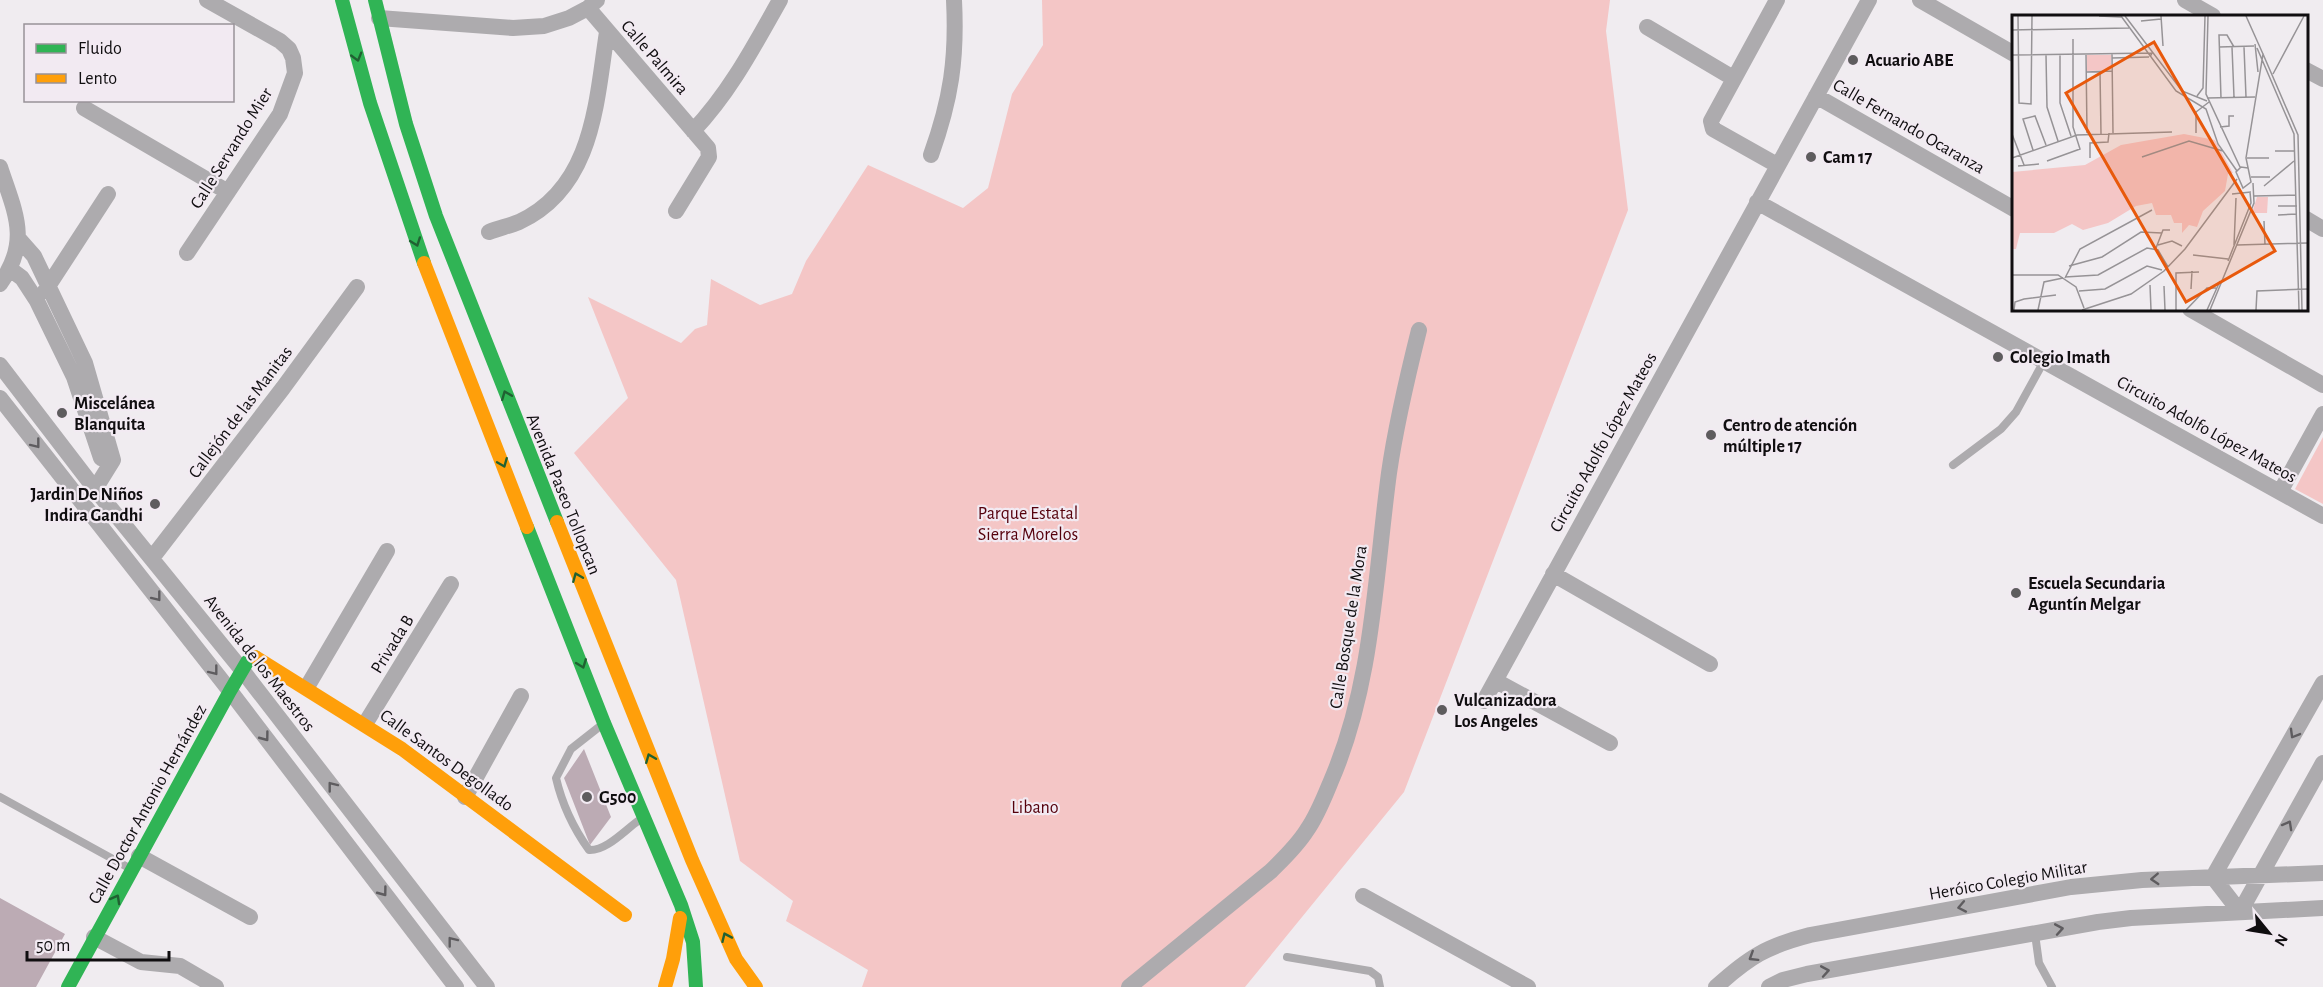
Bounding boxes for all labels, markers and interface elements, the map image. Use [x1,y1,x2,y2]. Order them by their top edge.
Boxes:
inset map [2012,15,2308,310]
street label: Calle Palmira [617,17,691,98]
legend [24,24,234,102]
text: Fluido [78,40,122,58]
one-way arrow [350,51,363,61]
place label: Acuario ABE [1865,52,1953,70]
marker: Acuario ABE [1846,53,1860,67]
text: Lento [78,70,117,88]
street label: Calle Fernando Ocaranza [1829,76,1988,178]
street label: Calle Servando Mier [187,85,276,212]
place label: Cam 17 [1823,149,1873,167]
marker: Cam 17 [1804,150,1818,164]
one-way arrow [409,236,422,247]
street label: Callejón de las Manitas [185,343,296,482]
place label: Colegio Imath [2010,349,2110,367]
street label: Circuito Adolfo López Mateos [1547,350,1661,535]
marker: Colegio Imath [1991,350,2005,364]
street label: Circuito Adolfo López Mateos [2114,373,2299,487]
one-way arrow [501,391,513,402]
place label: Miscelánea Blanquita [74,395,156,434]
marker: Miscelánea Blanquita [55,406,69,420]
street label: Avenida Paseo Tollopcan [523,411,604,577]
place label: Centro de atención múltiple 17 [1723,417,1857,456]
marker: Centro de atención múltiple 17 [1704,428,1718,442]
one-way arrow [29,437,40,448]
one-way arrow [496,457,508,468]
place label: Jardin De Niños Indira Gandhi [31,486,143,525]
marker: Jardin De Niños Indira Gandhi [148,497,162,511]
park label: Parque Estatal Sierra Morelos [978,505,1078,544]
street label: Calle Bosque de la Mora [1327,544,1371,710]
one-way arrow [572,572,584,583]
place label: Escuela Secundaria Aguntín Melgar [2028,575,2166,614]
marker: Escuela Secundaria Aguntín Melgar [2009,586,2023,600]
one-way arrow [149,591,160,602]
street label: Avenida de los Maestros [200,592,318,735]
street label: Privada B [368,612,418,677]
one-way arrow [575,658,587,669]
one-way arrow [207,664,218,675]
place label: Vulcanizadora Los Angeles [1454,692,1557,731]
street label: Calle Doctor Antonio Hernández [85,702,210,907]
marker: Vulcanizadora Los Angeles [1435,703,1449,717]
street label: Calle Santos Degollado [376,706,517,815]
one-way arrow [2290,728,2301,738]
one-way arrow [258,730,269,741]
one-way arrow [645,753,657,764]
one-way arrow [329,782,340,793]
place label: G500 [599,789,636,807]
marker: G500 [580,790,594,804]
park label: Libano [1011,799,1059,817]
one-way arrow [2281,821,2292,831]
street label: Heróico Colegio Militar [1928,858,2089,904]
one-way arrow [2150,873,2159,886]
one-way arrow [376,885,387,896]
one-way arrow [108,894,120,905]
one-way arrow [1957,900,1967,913]
north arrow [2239,903,2299,963]
one-way arrow [2053,923,2063,936]
scale bar [27,924,170,962]
text: N [2271,931,2291,949]
one-way arrow [722,933,734,944]
one-way arrow [448,936,459,947]
text: 50 m [36,937,70,955]
one-way arrow [1749,950,1760,961]
one-way arrow [1820,965,1830,978]

